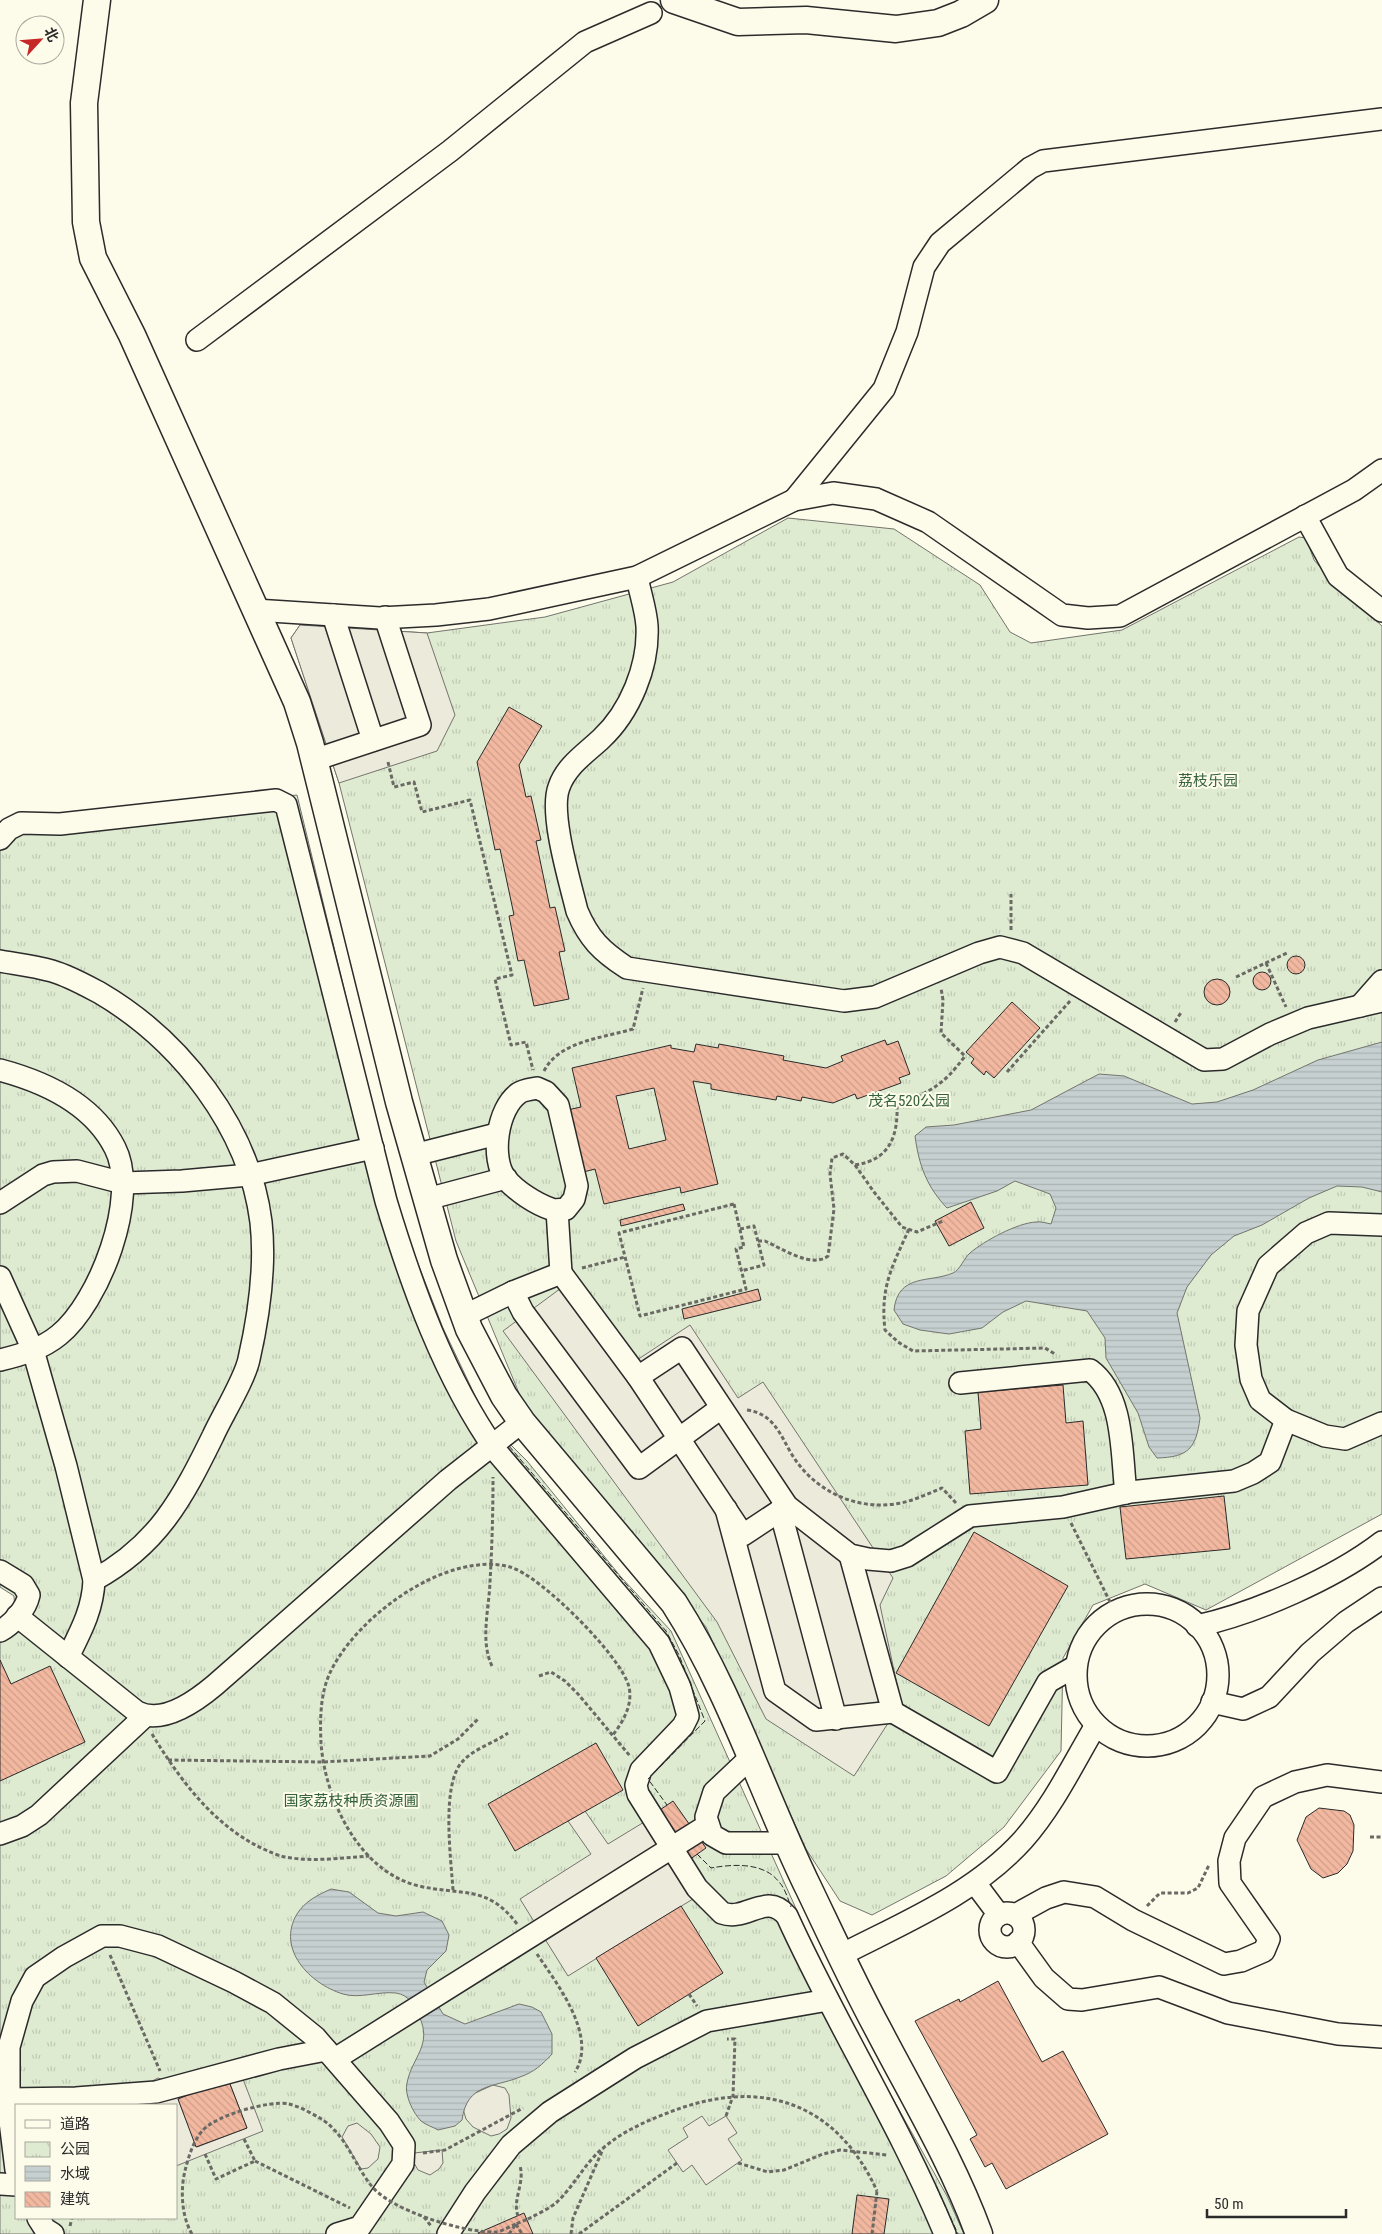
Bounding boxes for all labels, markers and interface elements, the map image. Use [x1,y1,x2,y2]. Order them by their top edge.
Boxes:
north arrow [15,15,65,65]
text: 北 [41,25,62,44]
park label: 荔枝乐园 [1178,772,1238,790]
park label: 茂名520公园 [868,1092,950,1110]
park label: 国家荔枝种质资源圃 [283,1792,419,1810]
legend [15,2104,178,2219]
text: 道路 [60,2115,90,2133]
text: 公园 [60,2140,90,2158]
text: 水域 [60,2165,90,2183]
scale bar [1207,2186,1346,2218]
text: 建筑 [60,2190,90,2208]
text: 50 m [1214,2195,1244,2213]

